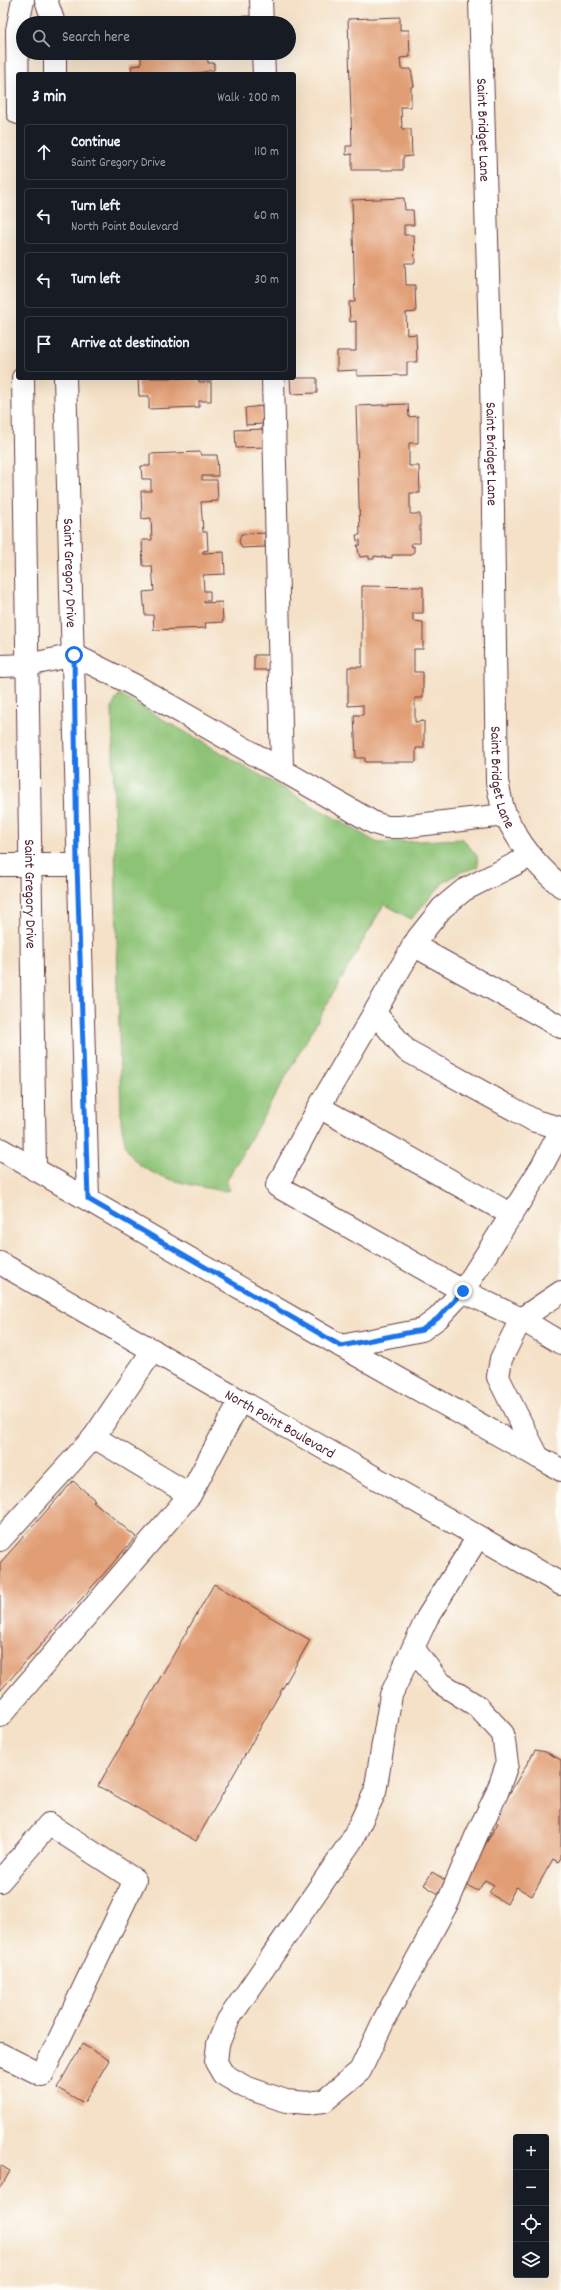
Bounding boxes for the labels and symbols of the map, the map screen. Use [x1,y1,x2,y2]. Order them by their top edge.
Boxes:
street label: Saint Bridget Lane [469,78,494,183]
street label: Saint Bridget Lane [478,402,502,506]
street label: Saint Gregory Drive [56,518,81,628]
route start [65,646,83,664]
street label: Saint Bridget Lane [483,726,520,833]
street label: Saint Gregory Drive [17,839,41,949]
route end [454,1282,472,1300]
street label: North Point Boulevard [220,1385,339,1466]

